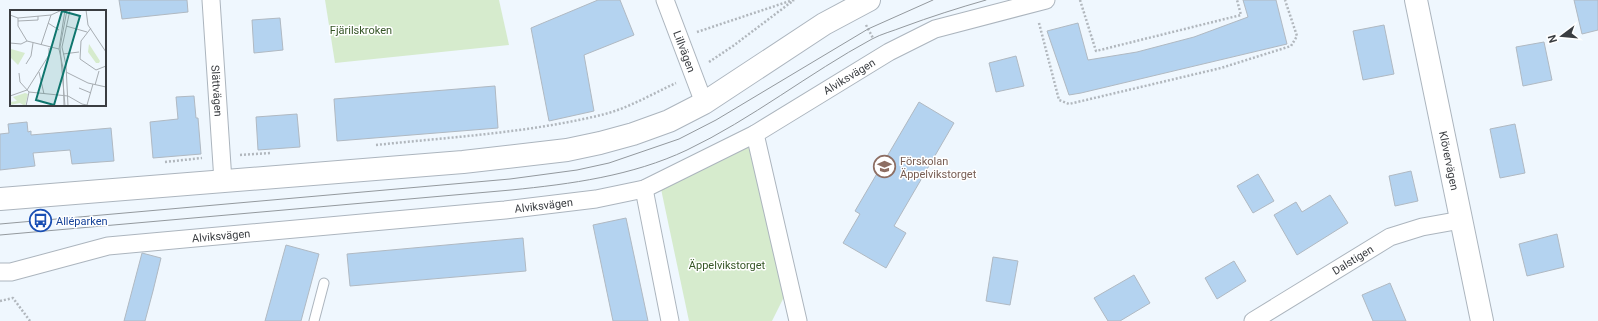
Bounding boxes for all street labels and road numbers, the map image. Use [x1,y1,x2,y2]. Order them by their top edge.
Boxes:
street label: Lillvägen [671,29,698,74]
street label: Alviksvägen [821,56,877,97]
street label: Slättvägen [209,65,225,117]
street label: Klövervägen [1437,130,1461,191]
street label: Alviksvägen [514,195,573,215]
street label: Alviksvägen [191,227,251,245]
street label: Dalstigen [1330,242,1376,277]

